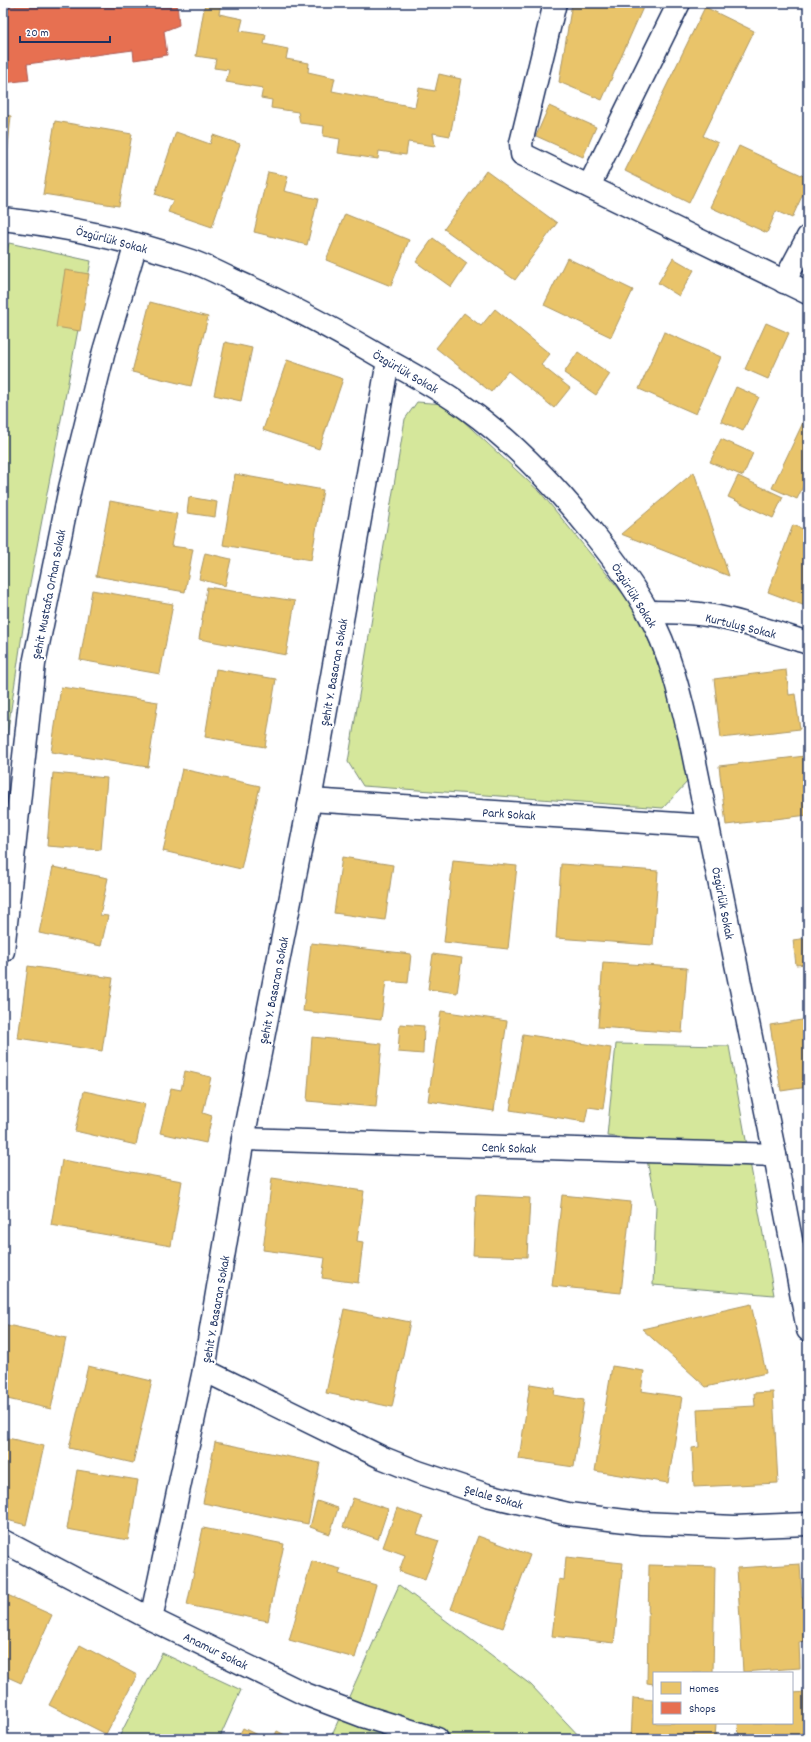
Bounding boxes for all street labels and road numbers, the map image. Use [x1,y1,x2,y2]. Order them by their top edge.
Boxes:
street label: Özgürlük Sokak [73,223,149,260]
street label: Özgürlük Sokak [368,347,441,400]
street label: Şehit Mustafa Orhan Sokak [29,528,72,661]
street label: Özgürlük Sokak [605,560,660,632]
street label: Kurtuluş Sokak [703,609,778,645]
street label: Şehit Y. Basaran Sokak [317,617,354,728]
street label: Park Sokak [482,804,536,827]
street label: Özgürlük Sokak [705,866,738,941]
street label: Şehit Y. Basaran Sokak [256,935,295,1046]
street label: Cenk Sokak [481,1139,537,1160]
street label: Şehit Y. Basaran Sokak [199,1254,236,1365]
street label: Şelale Sokak [462,1481,525,1516]
street label: Anamur Sokak [179,1628,250,1676]

